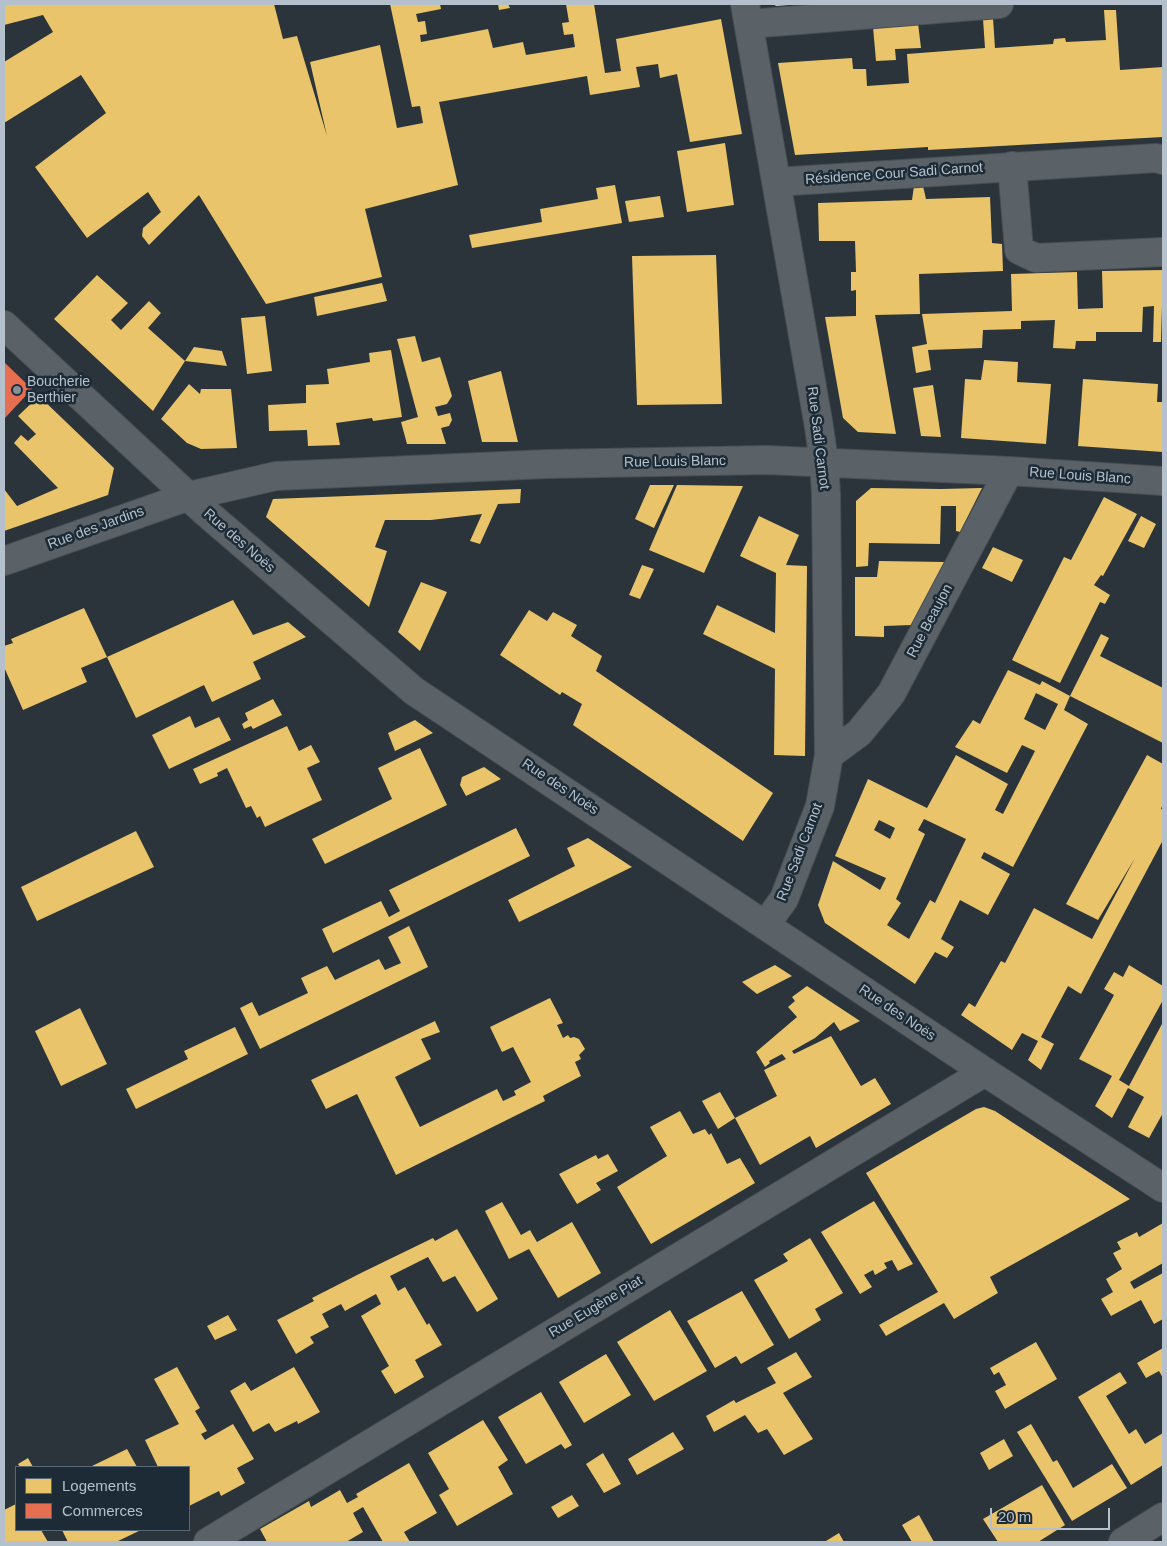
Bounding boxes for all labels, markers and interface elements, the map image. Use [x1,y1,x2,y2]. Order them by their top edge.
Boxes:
street label: Résidence Cour Sadi Carnot [805,159,983,189]
place label: Boucherie Berthier [27,374,90,407]
marker: Boucherie Berthier [11,384,23,396]
street label: Rue Sadi Carnot [803,386,833,490]
street label: Rue Louis Blanc [624,453,726,471]
street label: Rue Louis Blanc [1029,464,1131,488]
street label: Rue des Jardins [46,503,146,553]
street label: Rue des Noës [200,506,278,576]
street label: Rue Beaujon [904,581,956,661]
street label: Rue des Noës [519,755,601,819]
street label: Rue Sadi Carnot [774,801,826,903]
street label: Rue des Noës [856,981,938,1045]
street label: Rue Eugène Piat [546,1273,646,1341]
legend [15,1466,190,1531]
text: Logements [62,1477,136,1494]
scale bar [992,1498,1112,1530]
text: Commerces [62,1502,143,1519]
text: 20 m [998,1508,1031,1525]

